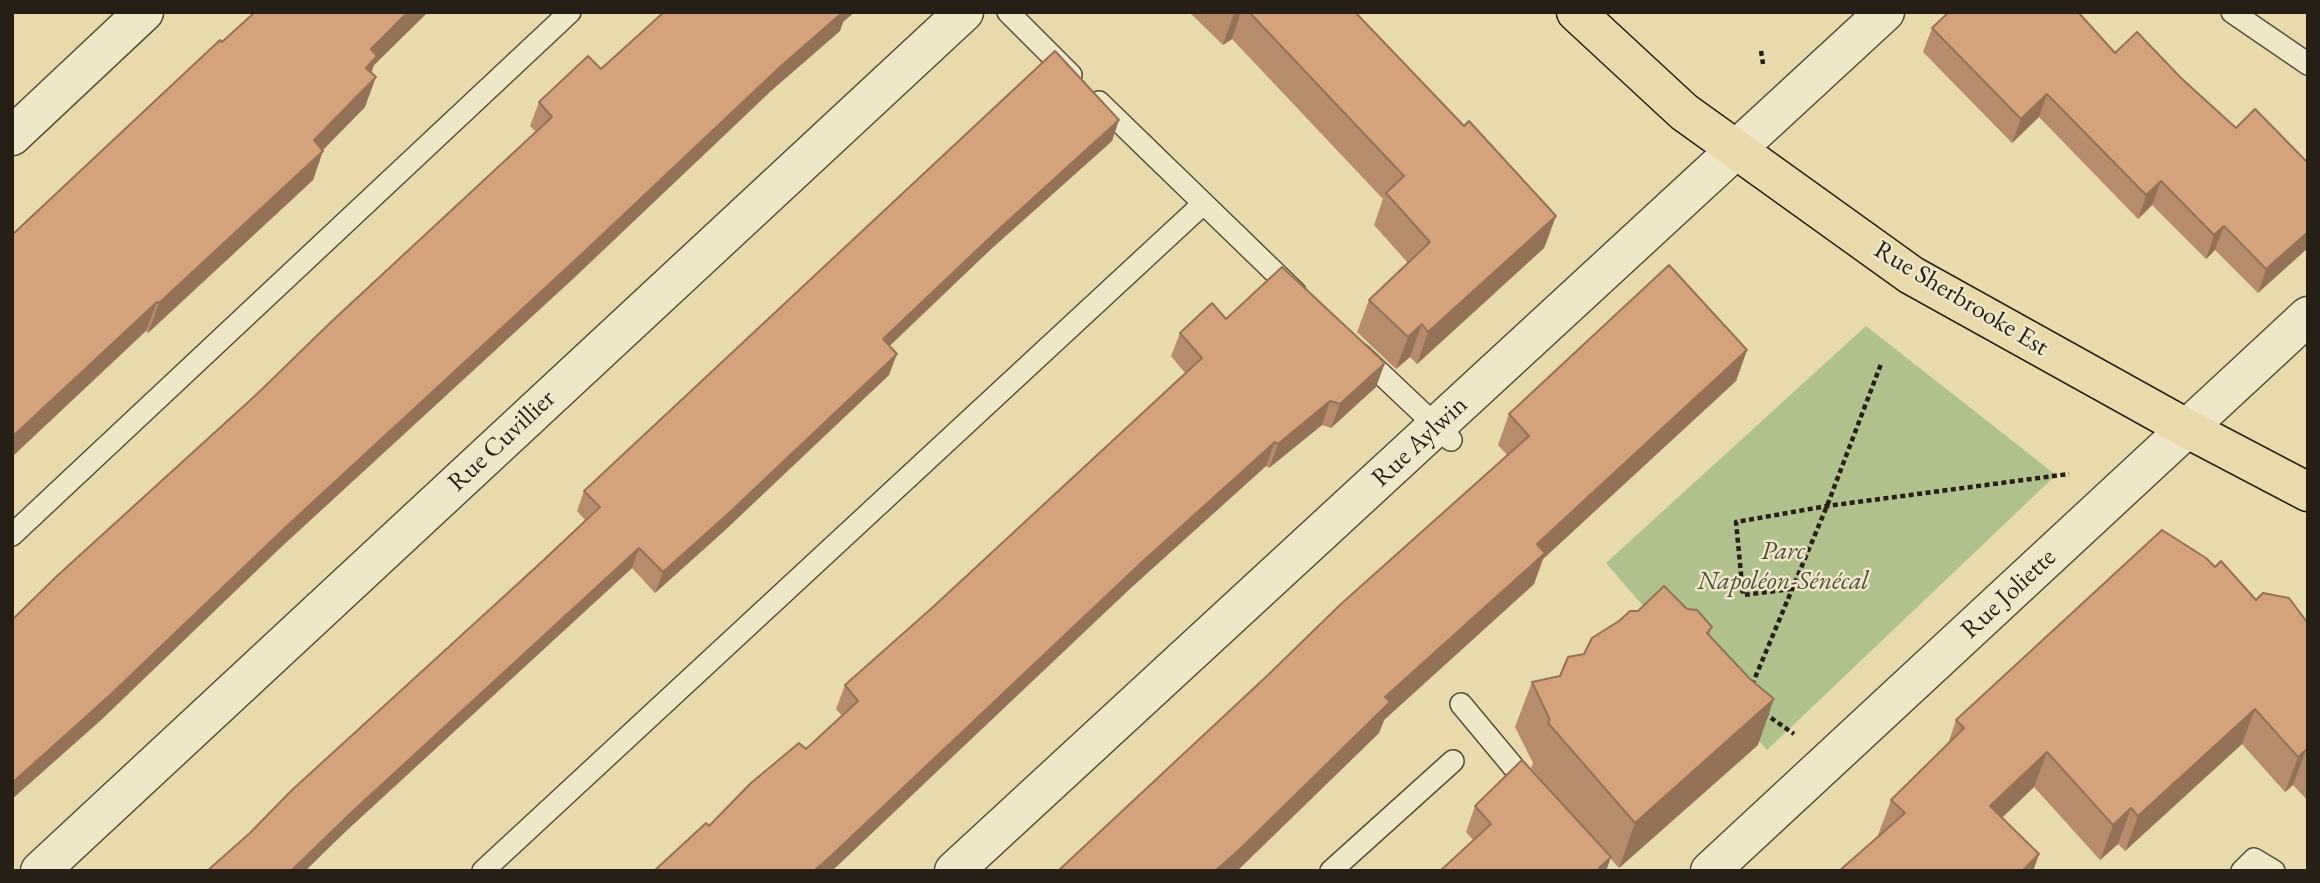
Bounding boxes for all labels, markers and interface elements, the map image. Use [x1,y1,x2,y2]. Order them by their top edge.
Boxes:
street label: Rue Sherbrooke Est [1868,235,2054,363]
street label: Rue Cuvillier [442,383,562,499]
street label: Rue Aylwin [1366,390,1474,494]
park label: Parc Napoléon-Sénécal [1697,536,1869,598]
street label: Rue Joliette [1955,542,2063,646]

